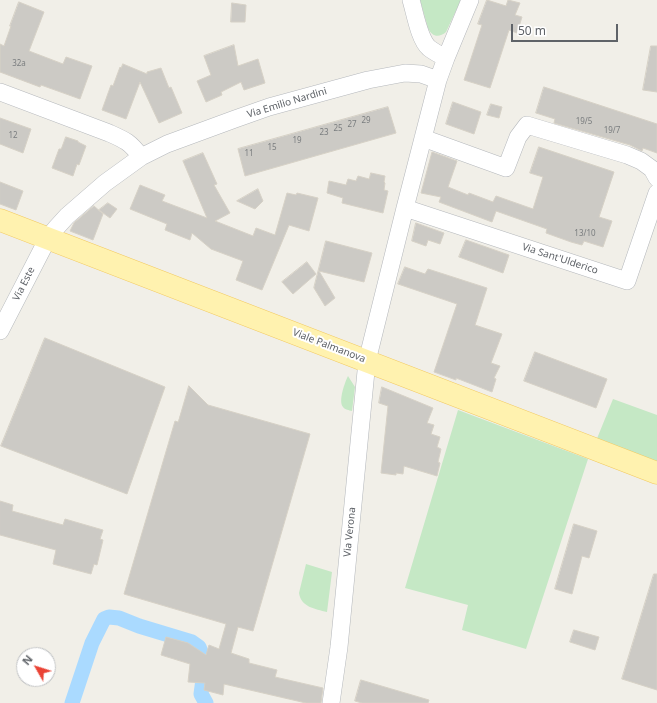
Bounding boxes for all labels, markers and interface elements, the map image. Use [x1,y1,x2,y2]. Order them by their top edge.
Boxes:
scale bar [513,16,620,42]
text: 50 m [518,22,546,39]
house number: 32a [12,59,26,69]
street label: Via Emilio Nardini [246,85,328,121]
house number: 29 [361,116,371,126]
house number: 19/5 [576,117,592,127]
house number: 27 [347,120,357,130]
house number: 25 [333,124,343,134]
house number: 19/7 [604,126,620,136]
house number: 23 [319,128,329,138]
house number: 12 [8,131,18,141]
house number: 19 [292,136,302,146]
house number: 15 [267,143,277,153]
house number: 11 [244,149,254,159]
house number: 13/10 [574,229,596,239]
street label: Via Sant'Ulderico [520,241,600,277]
street label: Via Este [10,265,38,303]
street label: Viale Palmanova [291,327,367,365]
street label: Via Verona [341,507,359,557]
north arrow [16,647,56,687]
text: N [18,652,36,668]

